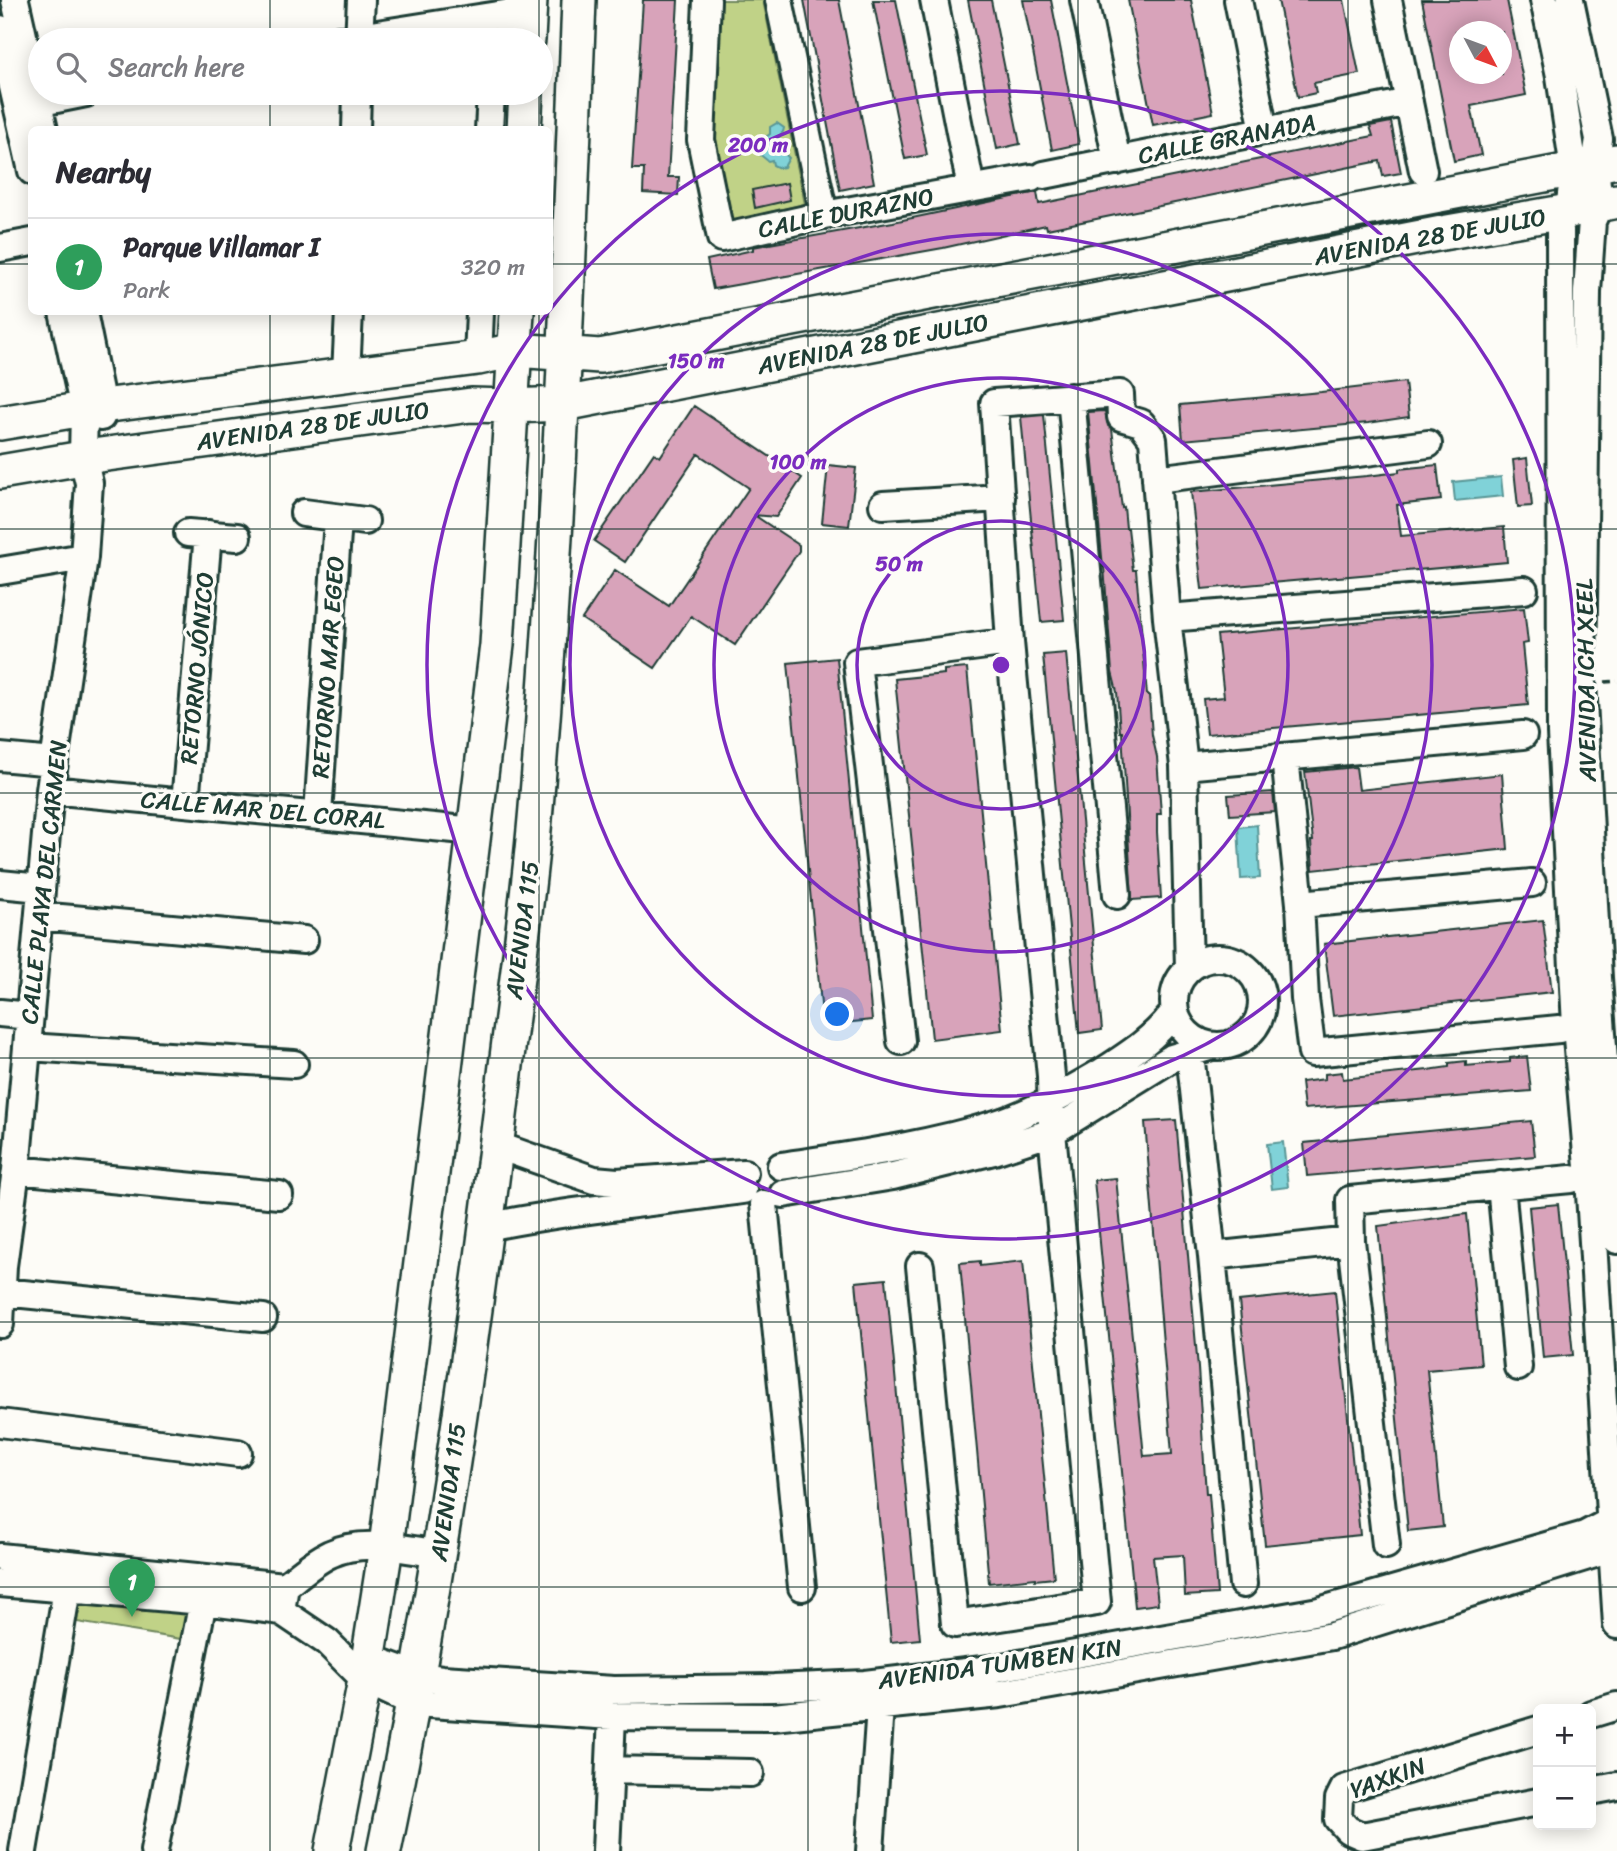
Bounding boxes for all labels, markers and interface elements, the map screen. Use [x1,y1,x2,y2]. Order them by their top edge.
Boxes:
north arrow [1449,21,1512,84]
search box [28,28,553,105]
text: Search here [108,44,245,90]
icon: search [52,48,90,86]
street label: CALLE GRANADA [1135,101,1319,177]
text: 200 m [727,126,789,164]
text: Nearby [56,145,151,199]
street label: CALLE DURAZNO [754,175,938,251]
street label: AVENIDA 28 DE JULIO [1310,196,1549,278]
text: Parque Villamar I [123,224,320,270]
text: 1 [74,247,84,288]
text: 320 m [461,247,525,288]
text: Park [123,270,170,311]
street label: AVENIDA 28 DE JULIO [753,301,992,387]
text: 150 m [668,342,725,380]
street label: AVENIDA 28 DE JULIO [193,389,432,463]
text: 100 m [769,443,827,481]
text: 50 m [875,545,924,583]
street label: RETORNO MAR EGEO [299,554,357,780]
street label: RETORNO JÓNICO [168,570,226,766]
street label: AVENIDA ICH XEEL [1563,578,1609,783]
centre of rings [989,653,1013,677]
street label: CALLE PLAYA DEL CARMEN [8,738,80,1026]
street label: CALLE MAR DEL CORAL [139,778,387,842]
street label: AVENIDA 115 [493,858,551,1003]
your location [820,997,854,1031]
street label: AVENIDA 115 [417,1420,478,1565]
pin: 1 [109,1559,155,1617]
street label: AVENIDA TUMBEN KIN [874,1626,1125,1702]
map controls [1533,1704,1596,1830]
button: + [1533,1704,1596,1767]
street label: YAXKIN [1344,1745,1432,1811]
button: − [1533,1767,1596,1830]

